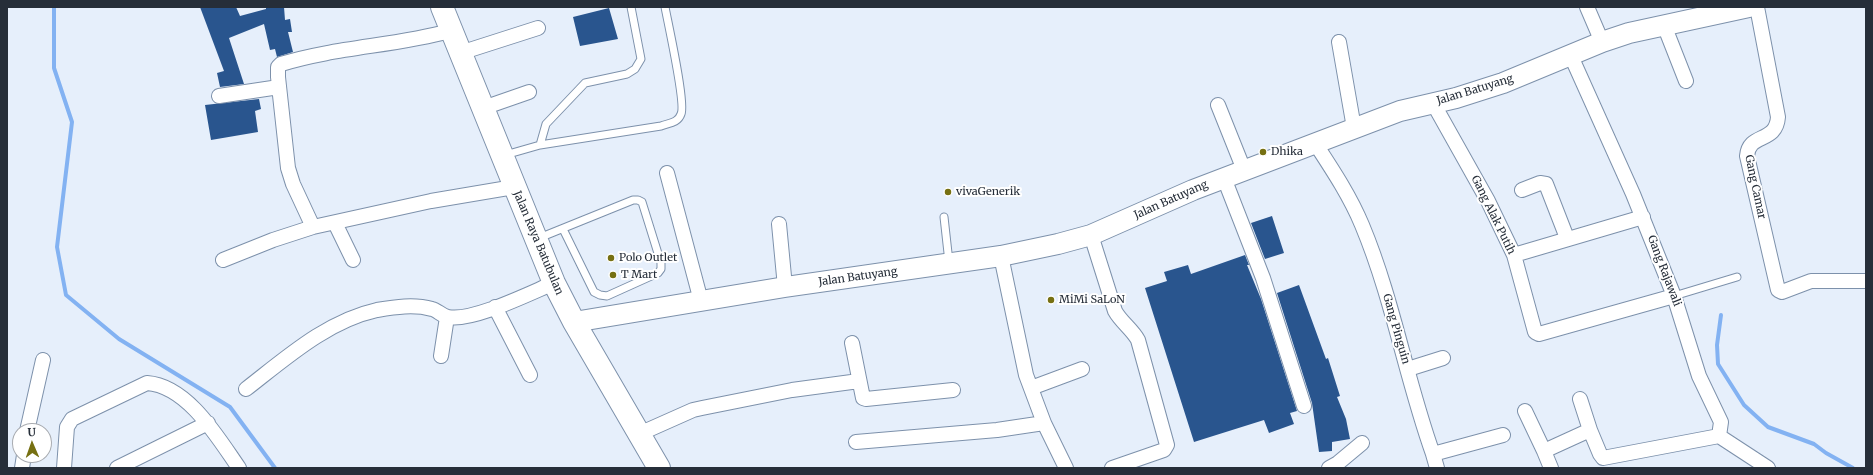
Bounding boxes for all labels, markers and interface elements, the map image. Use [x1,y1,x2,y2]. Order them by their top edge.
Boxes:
street label: Jalan Batuyang [1435,72,1515,108]
place label: Dhika [1271,145,1303,159]
marker: Dhika [1258,147,1268,157]
street label: Gang Camar [1742,154,1768,220]
street label: Gang Alak Putih [1468,173,1518,257]
street label: Jalan Batuyang [1132,178,1210,222]
place label: vivaGenerik [956,185,1020,199]
marker: vivaGenerik [943,187,953,197]
street label: Jalan Raya Batubulan [510,189,566,297]
street label: Gang Rajawali [1644,234,1684,308]
place label: Polo Outlet [619,251,677,265]
marker: Polo Outlet [606,253,616,263]
street label: Jalan Batuyang [818,265,898,289]
place label: T Mart [621,268,657,282]
marker: T Mart [608,270,618,280]
street label: Gang Pinguin [1380,292,1412,366]
place label: MiMi SaLoN [1059,293,1125,307]
marker: MiMi SaLoN [1046,295,1056,305]
north arrow [12,423,52,463]
text: U [27,425,36,439]

